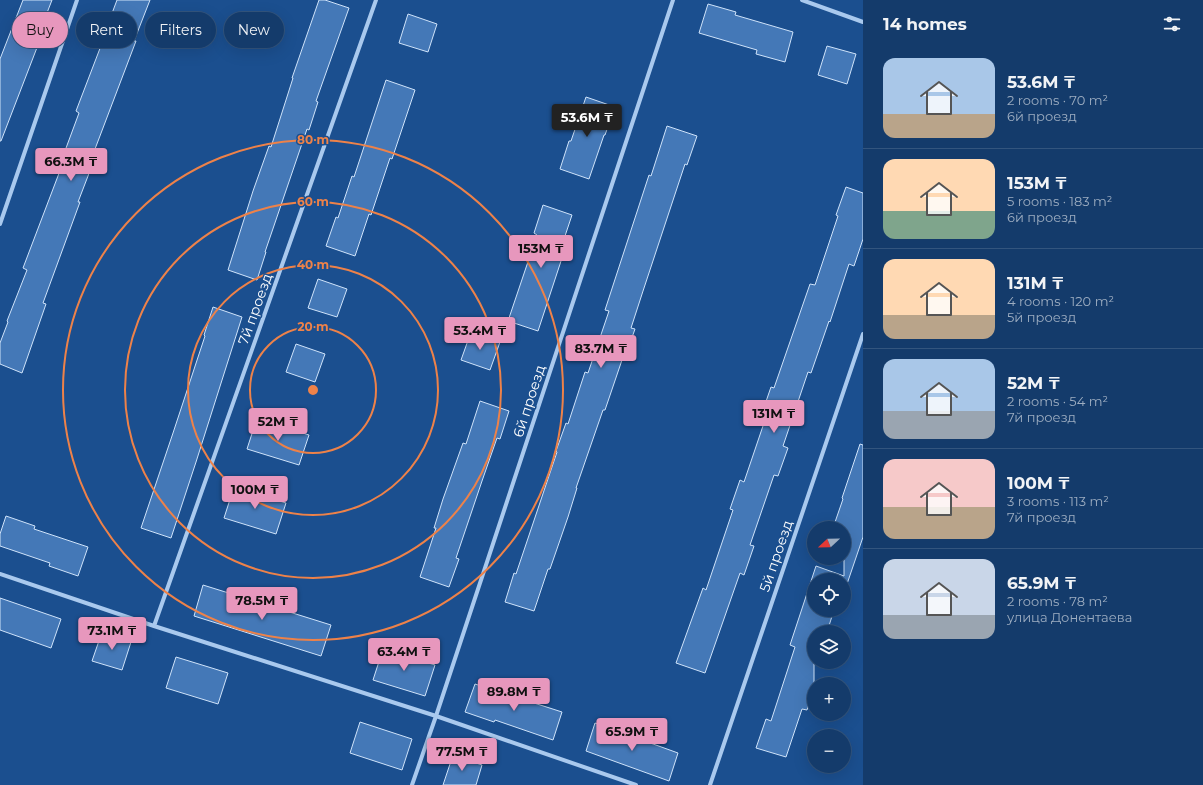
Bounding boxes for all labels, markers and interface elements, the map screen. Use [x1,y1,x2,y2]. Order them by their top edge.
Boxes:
chip: Buy [12,12,68,48]
chip: Rent [76,12,137,48]
chip: Filters [145,12,216,48]
chip: New [224,12,284,48]
icon: filters [1161,13,1183,35]
text: 14 homes [883,14,967,34]
text: 53.6M ₸ [1007,72,1076,92]
icon: home [915,74,963,122]
text: 2 rooms · 70 m² [1007,92,1108,108]
pin: 53.6M ₸ [550,104,624,138]
text: 6й проезд [1007,108,1077,124]
text: 53.6M ₸ [561,109,613,125]
text: 80 m [297,132,329,147]
pin: 66.3M ₸ [34,148,108,182]
text: 66.3M ₸ [44,153,98,169]
text: 153M ₸ [1007,173,1067,193]
icon: home [915,175,963,223]
text: 5 rooms · 183 m² [1007,193,1112,209]
text: 60 m [297,194,329,209]
text: 6й проезд [1007,209,1077,225]
pin: 153M ₸ [508,235,574,269]
text: 153M ₸ [518,240,564,256]
text: 40 m [297,257,329,272]
street label: 7й проезд [234,271,276,347]
text: 131M ₸ [1007,273,1064,293]
icon: home [915,275,963,323]
text: 4 rooms · 120 m² [1007,293,1114,309]
text: 5й проезд [1007,309,1076,325]
pin: 53.4M ₸ [443,317,517,351]
text: 20 m [297,319,329,334]
text: 53.4M ₸ [453,322,507,338]
pin: 83.7M ₸ [564,335,638,369]
text: 83.7M ₸ [574,340,628,356]
street label: 6й проезд [509,363,549,439]
text: 52M ₸ [1007,373,1061,393]
icon: home [915,375,963,423]
centre of rings [306,383,320,397]
text: 2 rooms · 54 m² [1007,393,1108,409]
pin: 131M ₸ [741,400,807,434]
text: 131M ₸ [752,405,796,421]
pin: 52M ₸ [250,408,306,442]
text: 7й проезд [1007,409,1076,425]
text: 52M ₸ [258,413,298,429]
text: 100M ₸ [1007,473,1070,493]
icon: home [915,475,963,523]
pin: 100M ₸ [222,476,288,510]
text: 100M ₸ [231,481,279,497]
text: 3 rooms · 113 m² [1007,493,1109,509]
text: 7й проезд [1007,509,1076,525]
street label: 5й проезд [755,518,797,594]
north arrow [807,521,851,565]
map controls [807,521,851,773]
button: locate [807,573,851,617]
text: 65.9M ₸ [1007,573,1077,593]
icon: home [915,575,963,623]
pin: 78.5M ₸ [225,587,299,621]
text: 78.5M ₸ [235,592,289,608]
text: 2 rooms · 78 m² [1007,593,1108,609]
text: улица Донентаева [1007,609,1132,625]
pin: 73.1M ₸ [75,617,149,651]
text: 73.1M ₸ [87,622,137,638]
button: layers [807,625,851,669]
pin: 63.4M ₸ [367,638,441,672]
text: 63.4M ₸ [377,643,431,659]
button: + [807,677,851,721]
pin: 89.8M ₸ [477,678,551,712]
text: 89.8M ₸ [487,683,541,699]
pin: 65.9M ₸ [595,718,669,752]
text: 65.9M ₸ [605,723,659,739]
button: − [807,729,851,773]
pin: 77.5M ₸ [425,738,499,772]
text: 77.5M ₸ [436,743,488,759]

